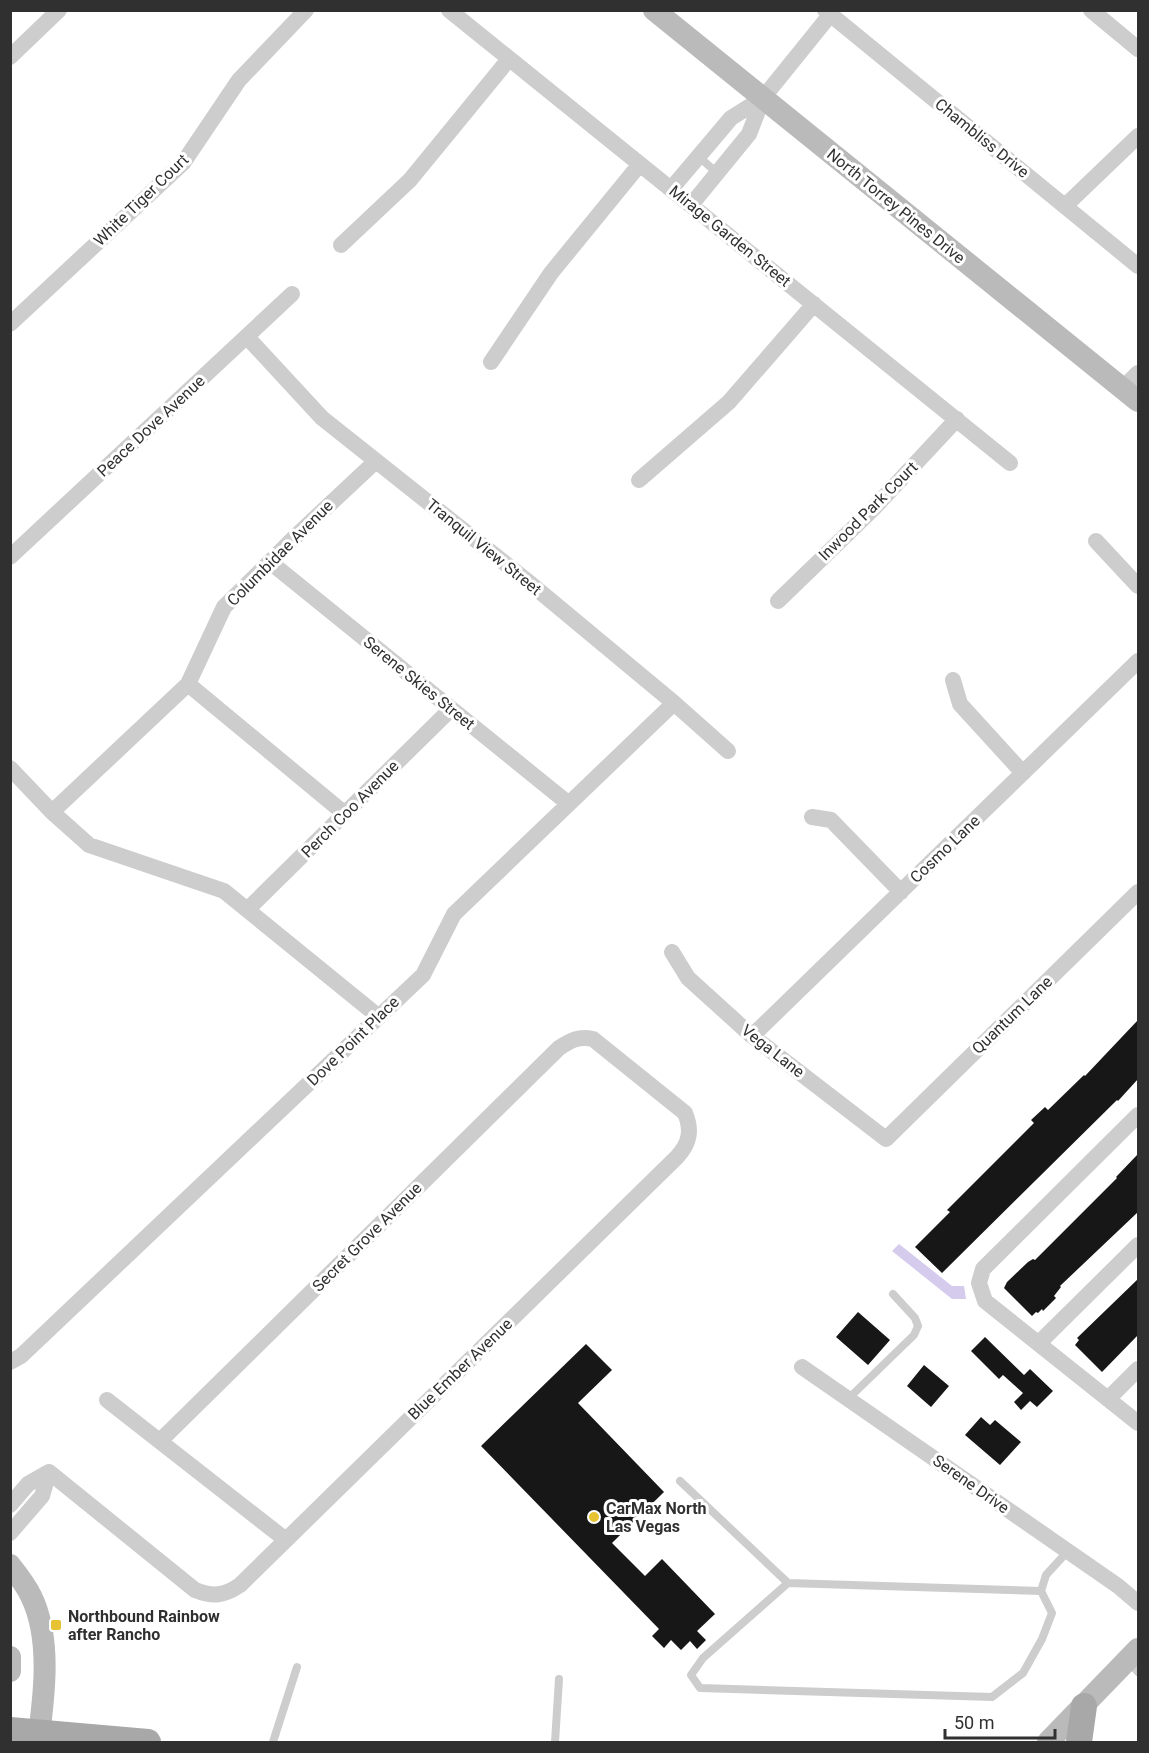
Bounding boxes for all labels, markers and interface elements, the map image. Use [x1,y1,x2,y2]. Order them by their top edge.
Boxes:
street label: Chambliss Drive [931,94,1033,182]
street label: North Torrey Pines Drive [823,144,969,268]
street label: White Tiger Court [90,150,192,250]
street label: Mirage Garden Street [666,181,794,291]
street label: Peace Dove Avenue [93,371,209,481]
street label: Inwood Park Court [815,458,921,564]
street label: Tranquil View Street [423,495,545,599]
street label: Columbidae Avenue [223,496,337,610]
street label: Serene Skies Street [360,632,478,734]
street label: Perch Coo Avenue [297,756,403,862]
street label: Cosmo Lane [906,811,984,887]
street label: Quantum Lane [968,972,1056,1058]
street label: Dove Point Place [303,992,403,1090]
street label: Vega Lane [738,1021,808,1081]
street label: Secret Grove Avenue [308,1178,426,1296]
street label: Blue Ember Avenue [404,1314,516,1424]
street label: Serene Drive [929,1451,1013,1517]
place label: CarMax North Las Vegas [606,1499,707,1536]
marker: CarMax North Las Vegas [587,1510,601,1524]
place label: Northbound Rainbow after Rancho [68,1607,220,1644]
marker: Northbound Rainbow after Rancho [49,1618,63,1632]
scale bar [945,1702,1054,1740]
text: 50 m [954,1712,994,1733]

